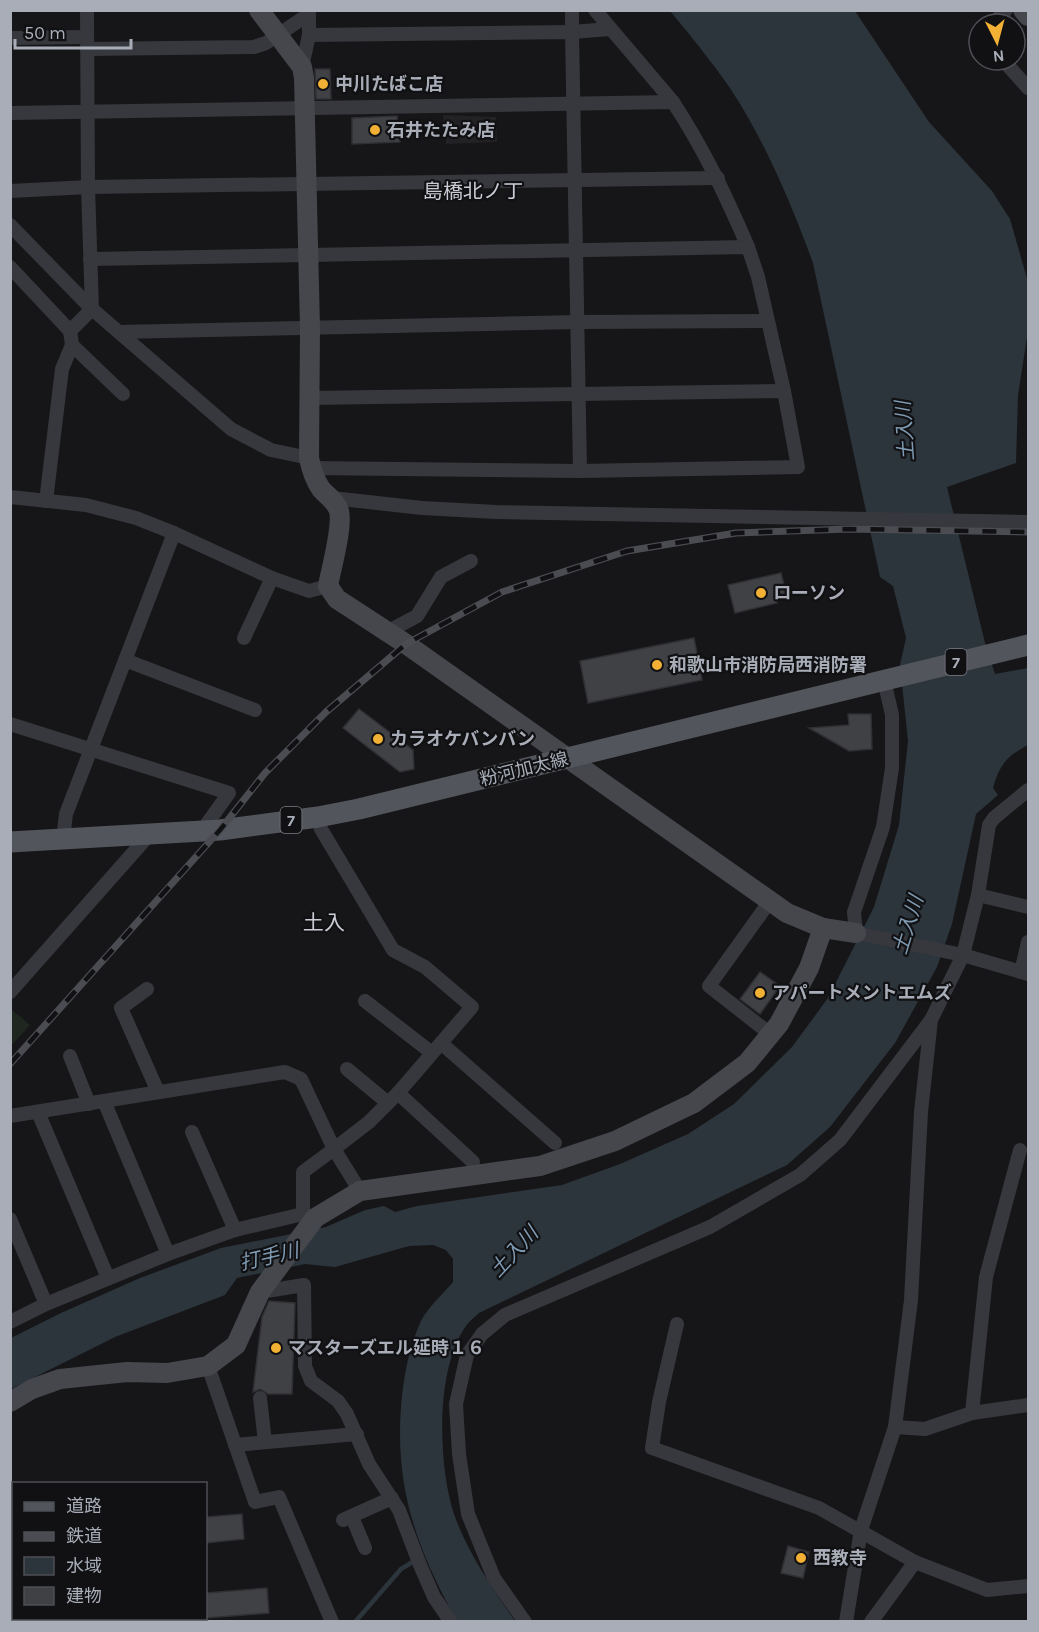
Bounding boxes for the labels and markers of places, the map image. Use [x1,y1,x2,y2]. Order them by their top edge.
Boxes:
place label: 中川たばこ店 [335,73,443,95]
marker: 中川たばこ店 [316,77,330,91]
place label: 石井たたみ店 [387,119,495,141]
marker: 石井たたみ店 [368,123,382,137]
place label: ローソン [773,582,845,604]
marker: ローソン [754,586,768,600]
place label: 和歌山市消防局西消防署 [669,654,867,676]
marker: 和歌山市消防局西消防署 [650,658,664,672]
place label: カラオケバンバン [390,728,535,750]
marker: カラオケバンバン [371,732,385,746]
place label: アパートメントエムズ [772,982,952,1004]
marker: アパートメントエムズ [753,986,767,1000]
place label: マスターズエル延時１６ [288,1337,485,1359]
marker: マスターズエル延時１６ [269,1341,283,1355]
place label: 西教寺 [813,1547,867,1569]
marker: 西教寺 [794,1551,808,1565]

